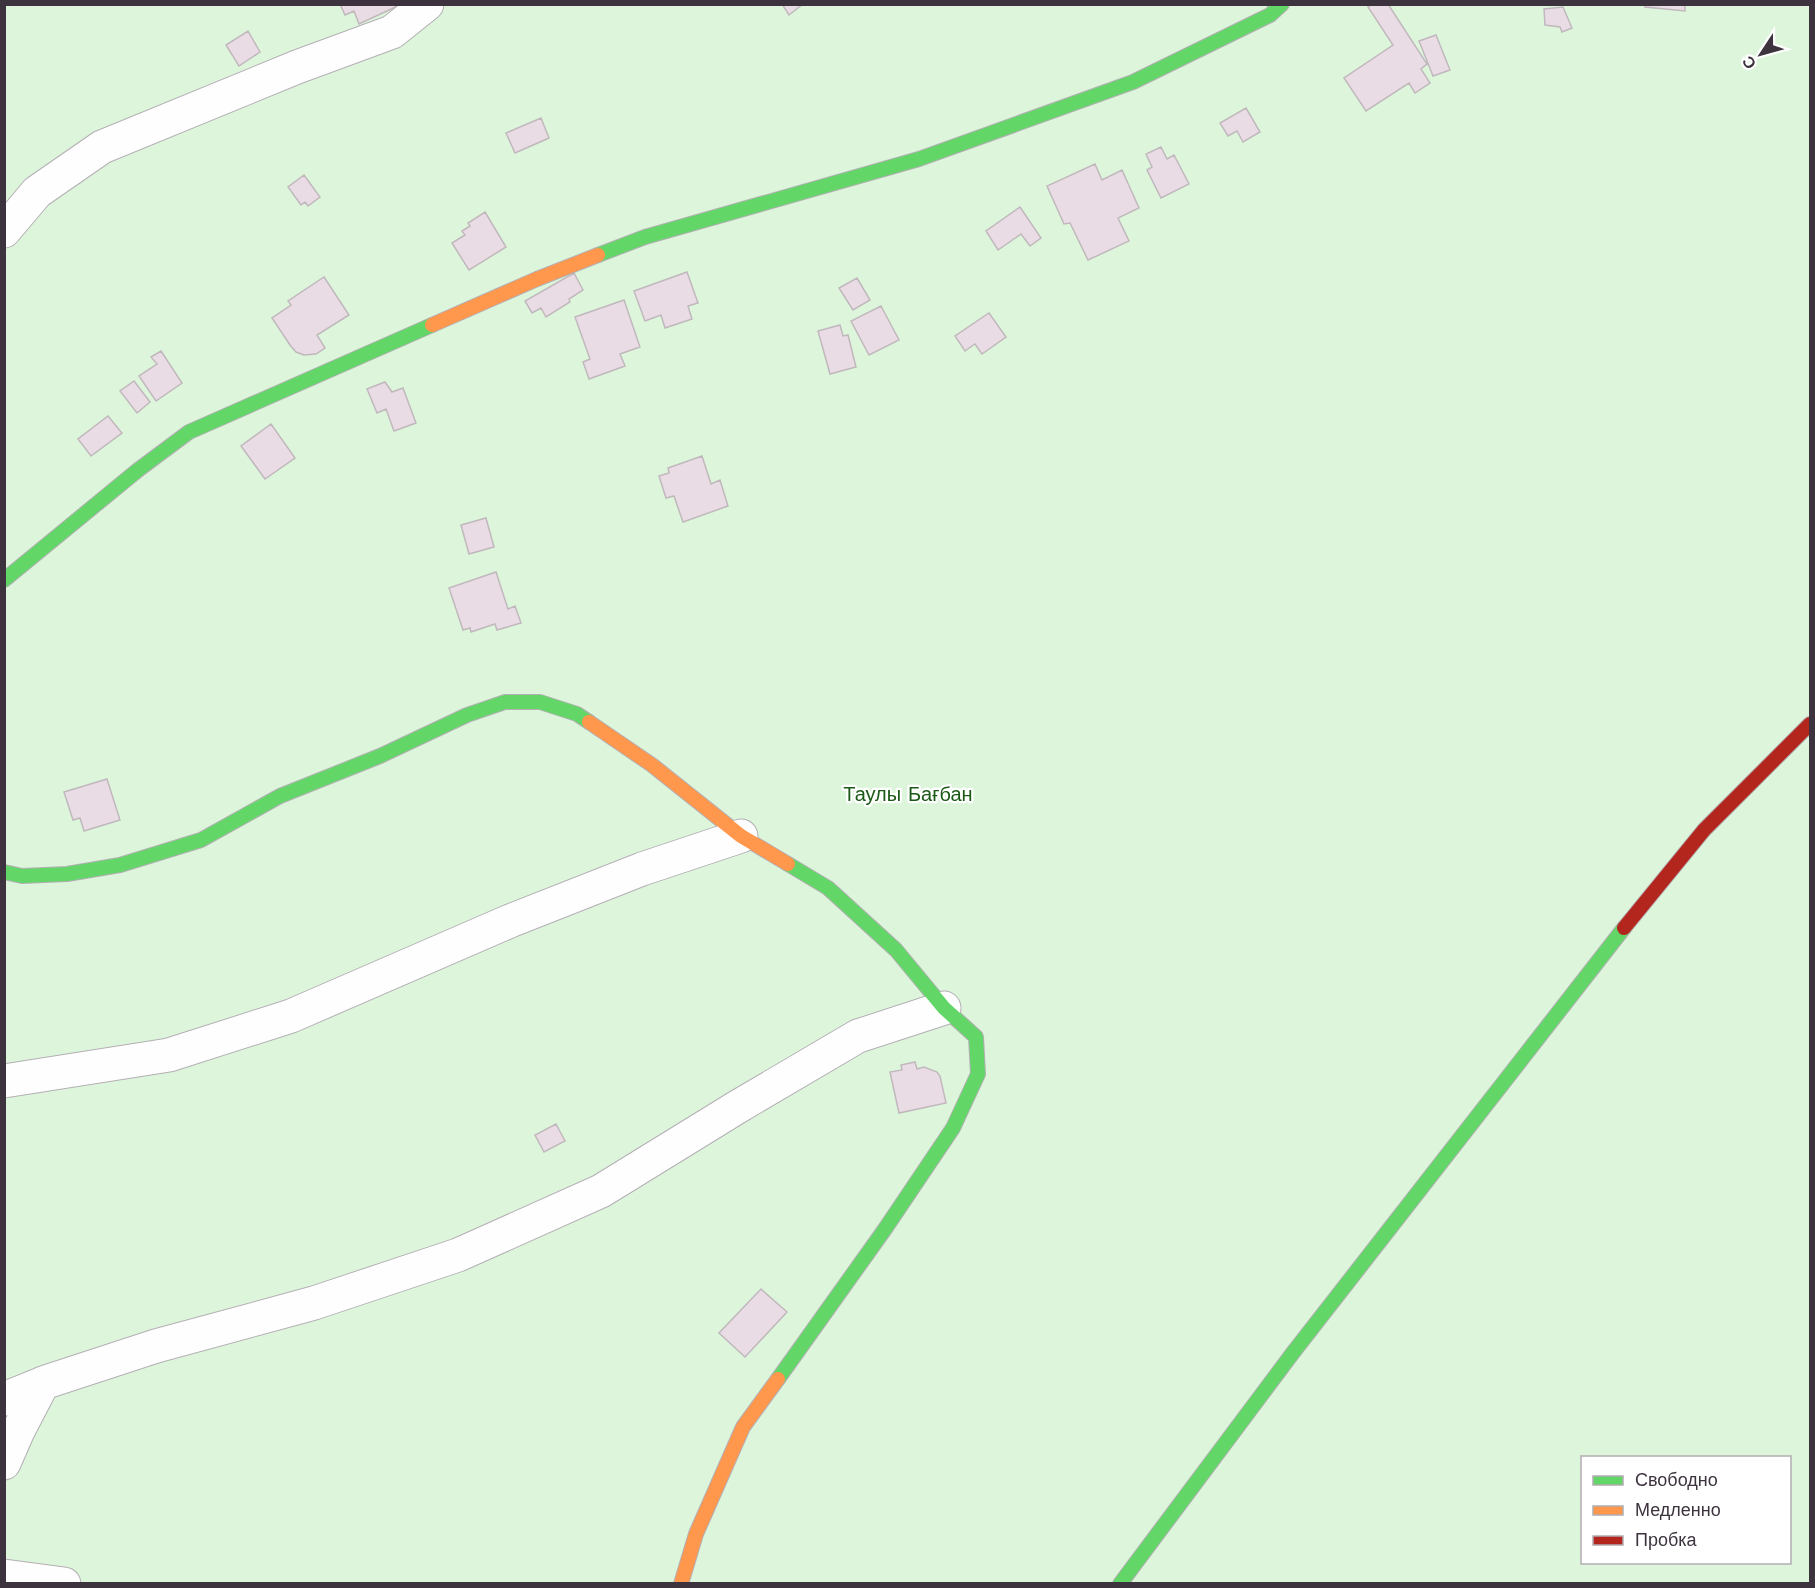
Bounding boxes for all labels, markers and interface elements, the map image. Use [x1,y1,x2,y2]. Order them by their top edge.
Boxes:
north arrow [1731,24,1791,84]
text: С [1738,52,1760,73]
park label: Таулы Бағбан [843,782,973,806]
legend [1581,1456,1791,1564]
text: Свободно [1635,1469,1718,1490]
text: Медленно [1635,1499,1721,1520]
text: Пробка [1635,1529,1698,1550]

